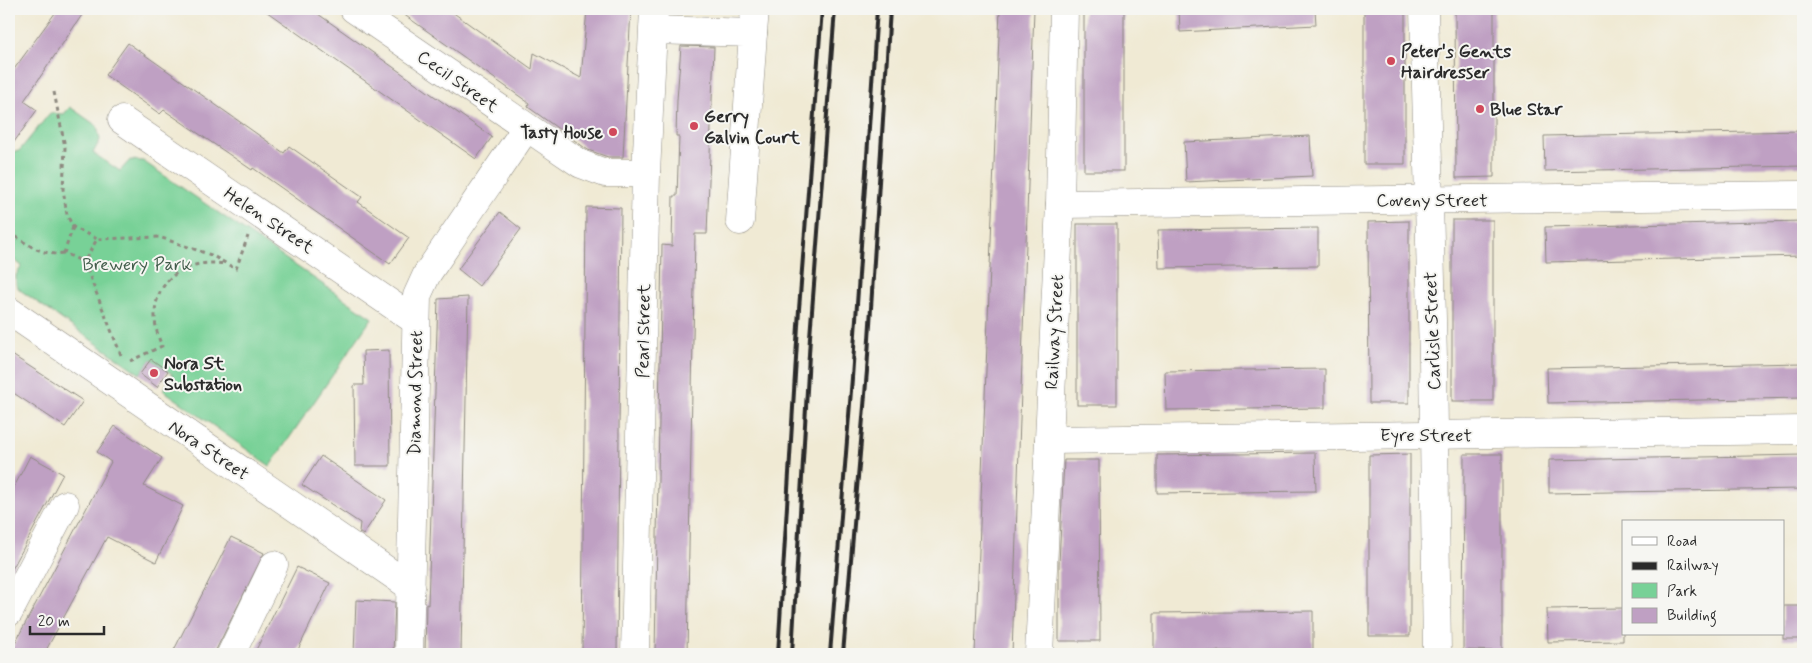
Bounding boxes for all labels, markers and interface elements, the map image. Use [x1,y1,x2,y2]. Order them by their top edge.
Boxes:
place label: Peter's Gents Hairdresser [1401,40,1511,85]
street label: Cecil Street [412,45,503,119]
marker: Peter's Gents Hairdresser [1385,55,1397,67]
place label: Blue Star [1490,98,1563,122]
marker: Blue Star [1474,103,1486,115]
place label: Gerry Galvin Court [704,105,800,150]
marker: Gerry Galvin Court [688,120,700,132]
place label: Tasty House [520,121,604,145]
marker: Tasty House [607,126,619,138]
street label: Helen Street [219,182,319,260]
street label: Coveny Street [1376,189,1488,213]
park label: Brewery Park [82,253,192,277]
street label: Carlisle Street [1419,271,1447,391]
street label: Railway Street [1040,274,1070,390]
street label: Pearl Street [631,283,657,378]
street label: Diamond Street [403,330,429,456]
place label: Nora St Substation [164,352,242,397]
marker: Nora St Substation [148,367,160,379]
street label: Nora Street [164,415,253,487]
street label: Eyre Street [1380,424,1472,448]
legend [1622,520,1784,636]
text: Road [1667,532,1697,552]
text: Railway [1667,556,1719,576]
text: Park [1667,582,1697,602]
scale bar [30,603,104,635]
text: Building [1667,606,1717,627]
text: 20 m [38,612,70,632]

